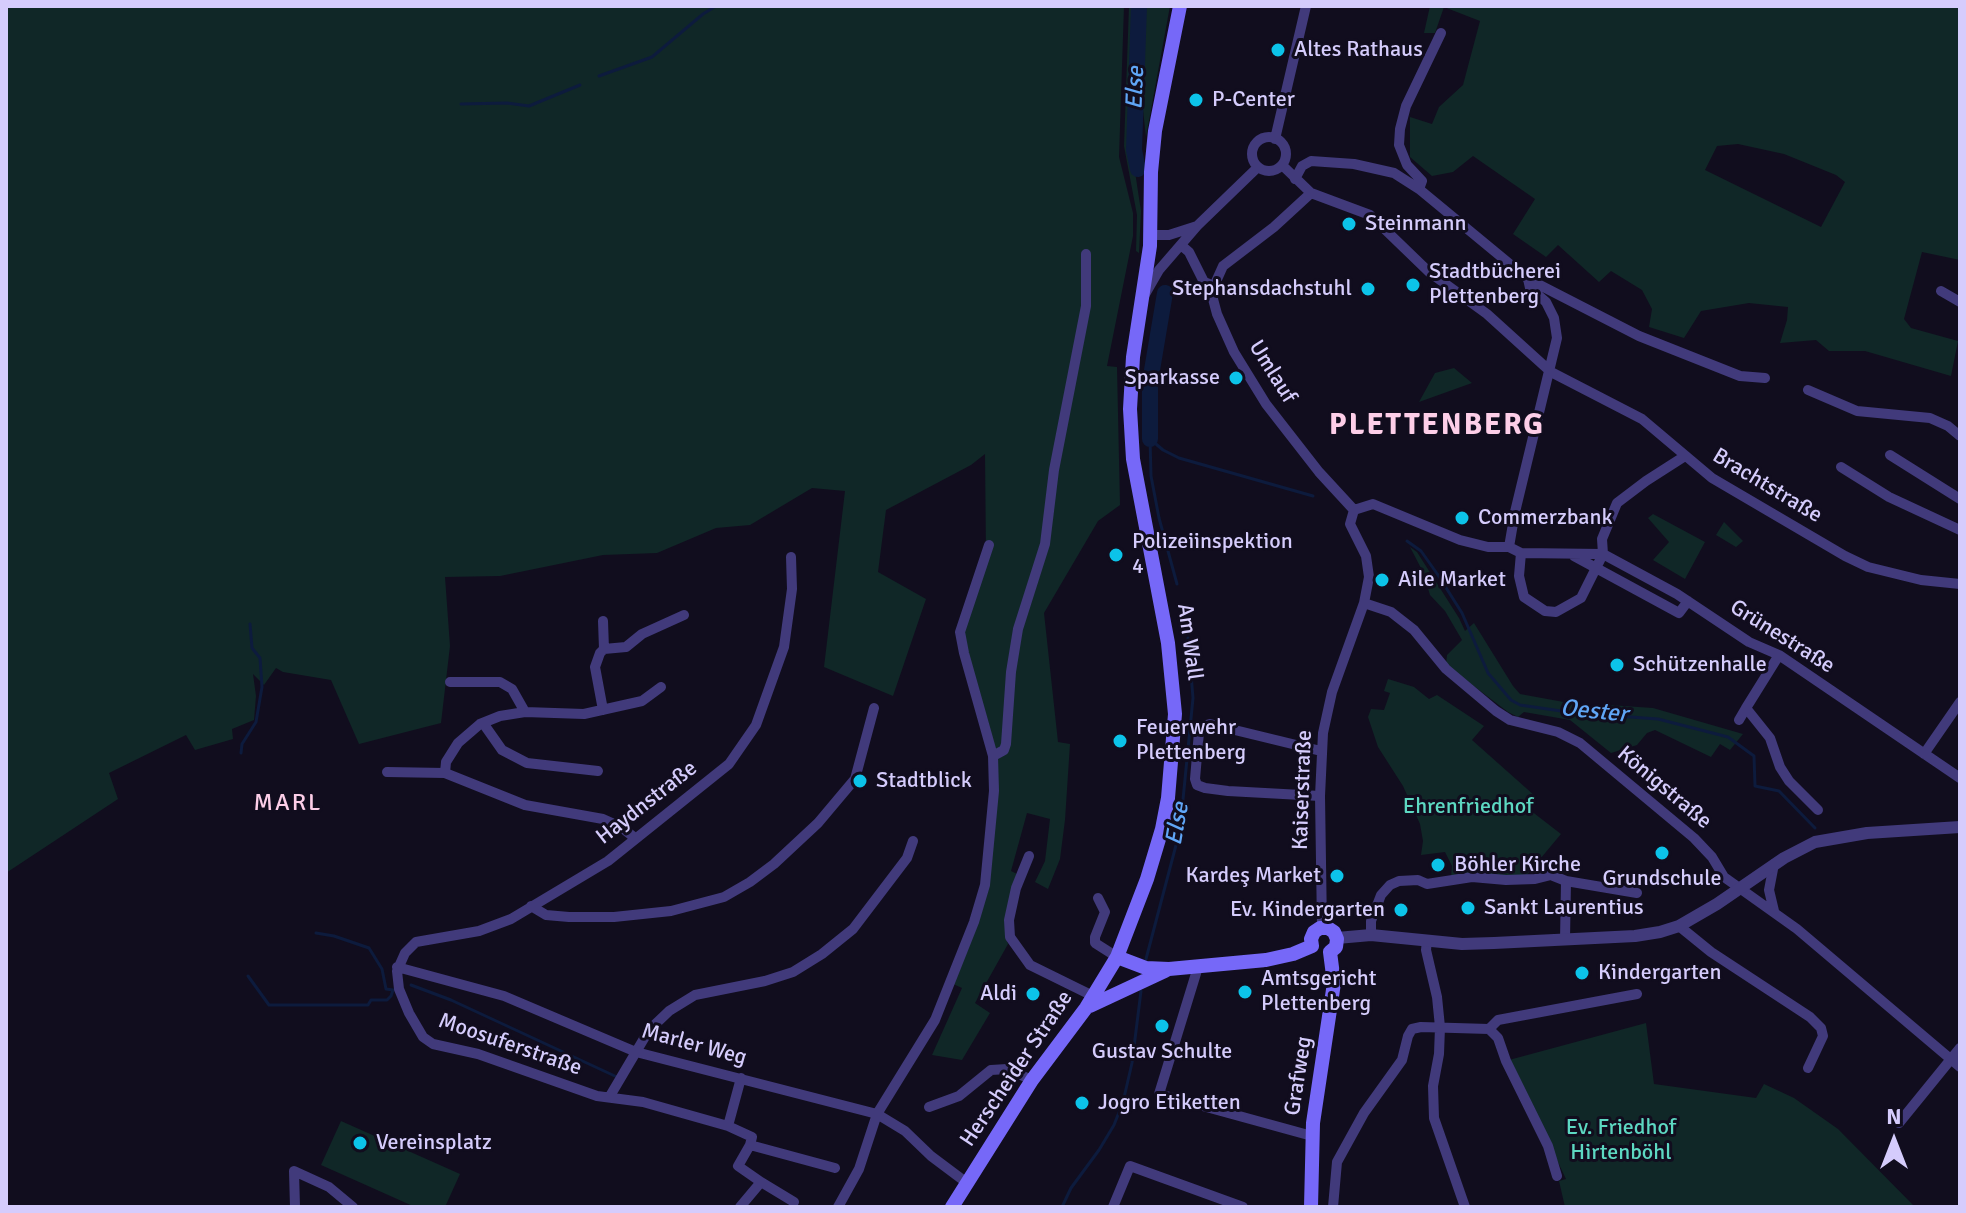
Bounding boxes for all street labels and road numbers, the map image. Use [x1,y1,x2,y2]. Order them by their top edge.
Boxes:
street label: Umlauf [1242,336,1302,408]
street label: Brachtstraße [1707,443,1827,529]
street label: Grünestraße [1725,594,1839,680]
street label: Am Wall [1171,602,1207,682]
street label: Kaiserstraße [1288,729,1318,851]
street label: Königstraße [1611,741,1717,835]
street label: Haydnstraße [591,755,703,851]
street label: Herscheider Straße [955,986,1079,1152]
street label: Moosuferstraße [435,1008,585,1082]
street label: Marler Weg [639,1018,749,1072]
street label: Grafweg [1280,1035,1318,1117]

